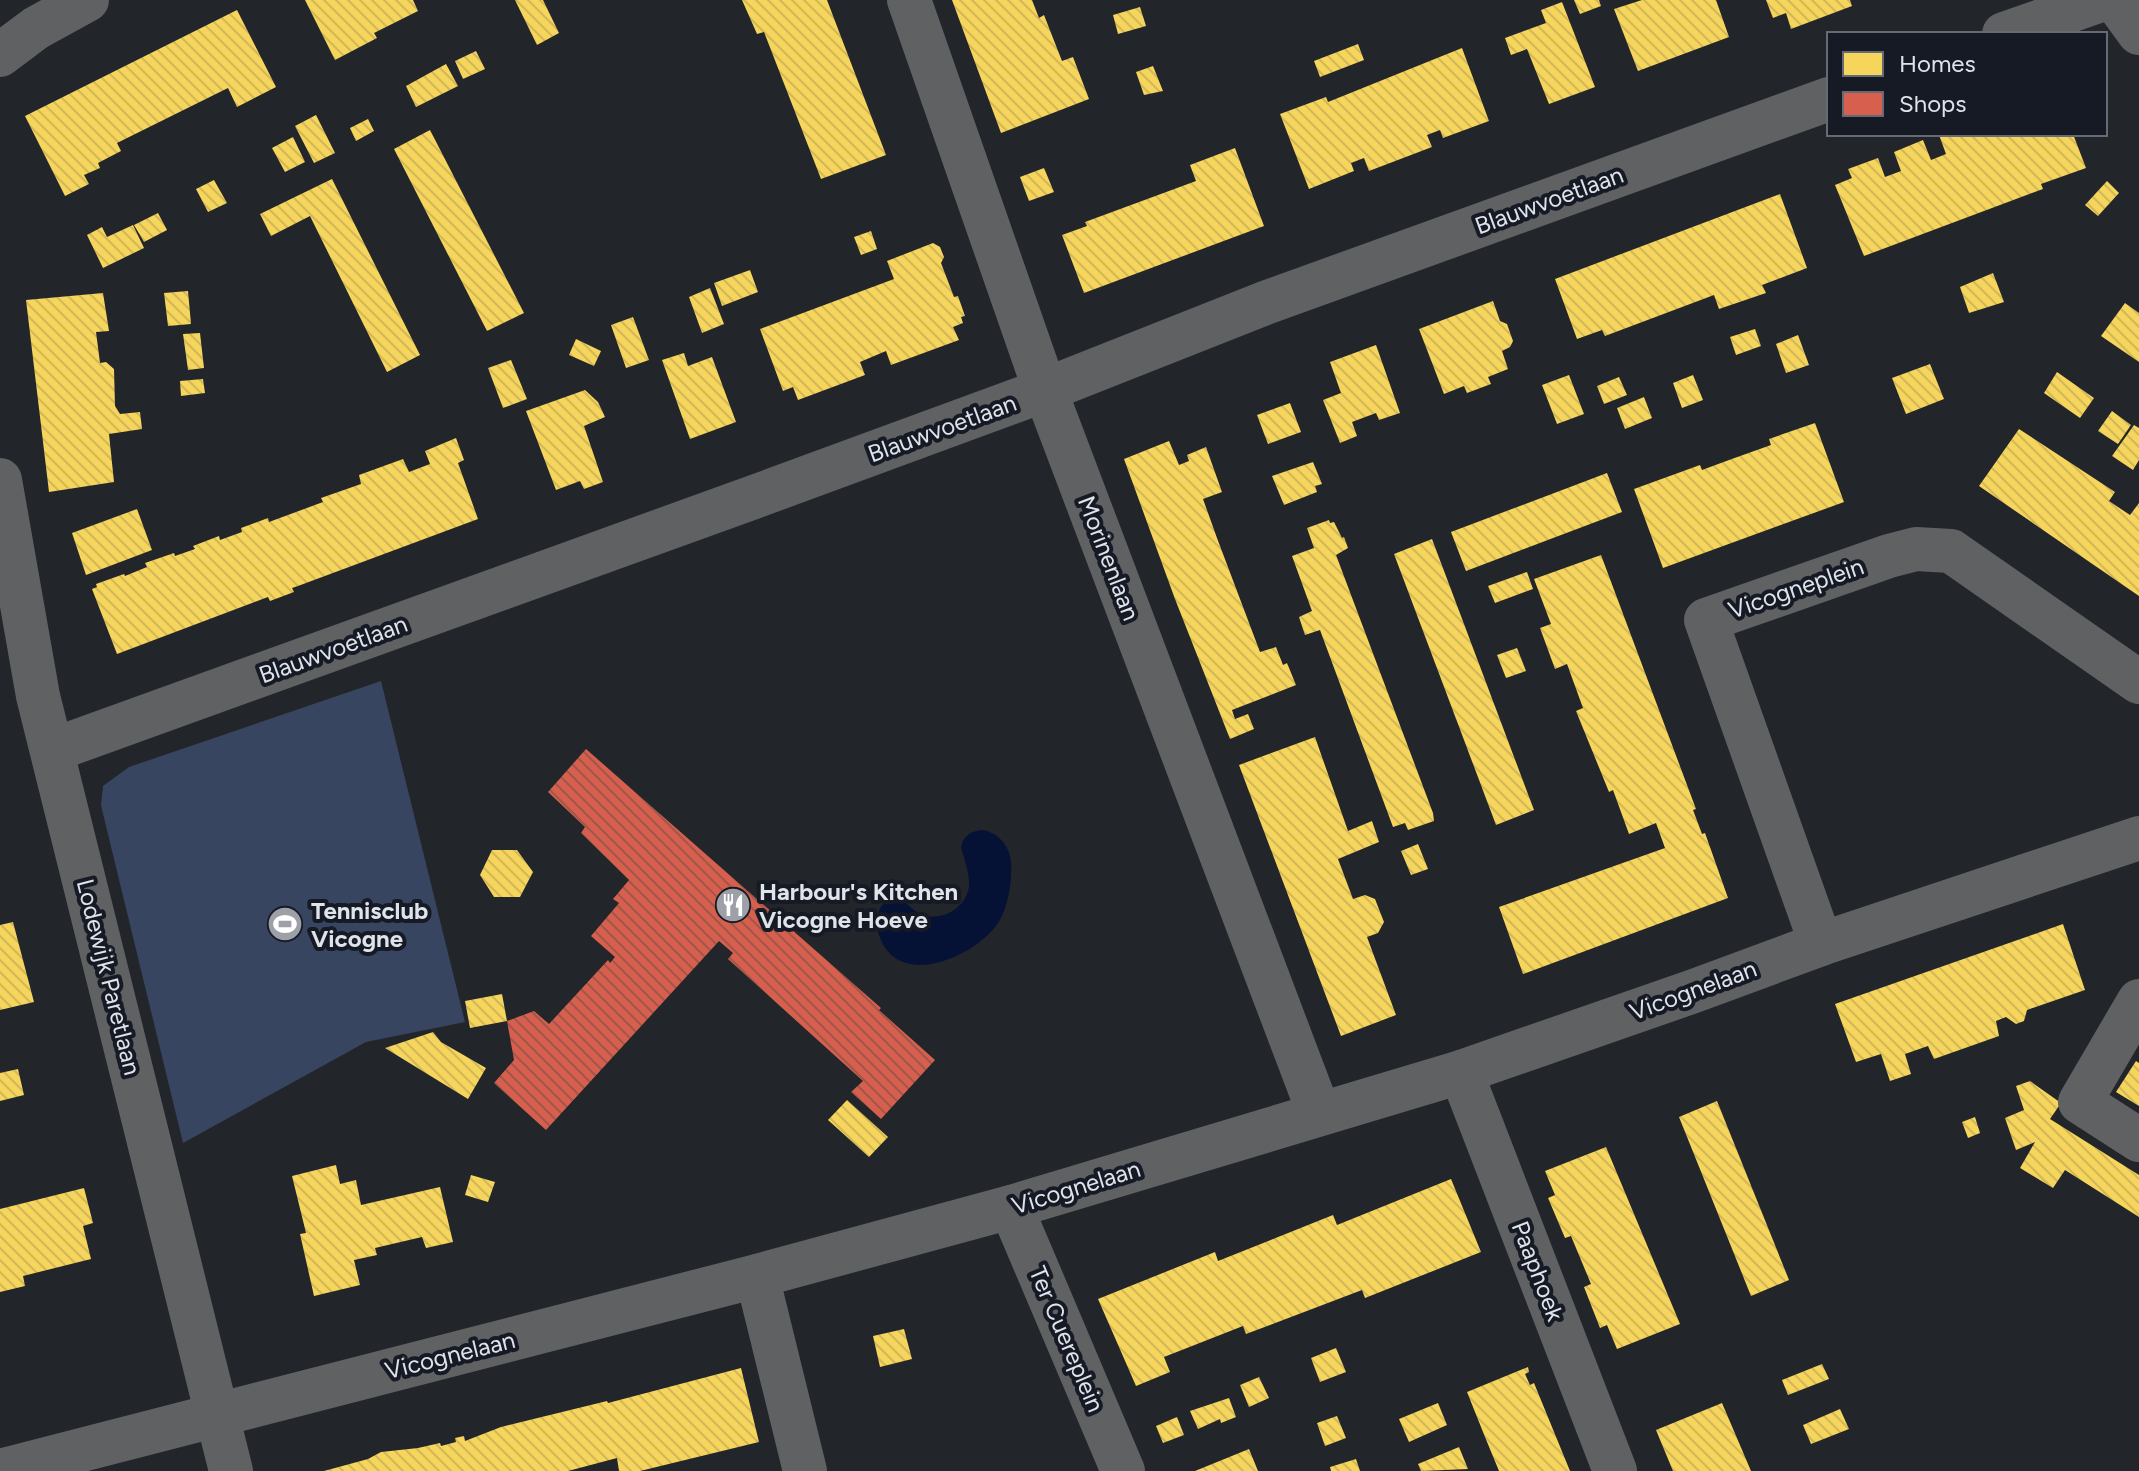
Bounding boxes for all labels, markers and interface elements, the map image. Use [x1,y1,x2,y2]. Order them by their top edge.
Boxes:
legend [1827,32,2107,136]
text: Homes [1899,49,1976,78]
text: Shops [1899,89,1966,118]
street label: Blauwvoetlaan [1471,160,1627,240]
street label: Blauwvoetlaan [864,388,1020,468]
street label: Morinenlaan [1072,492,1146,624]
street label: Vicogneplein [1725,551,1867,625]
street label: Blauwvoetlaan [255,609,411,689]
street label: Lodewijk Paretlaan [71,876,147,1078]
place label: Harbour's Kitchen Vicogne Hoeve [759,877,958,934]
restaurant icon: Harbour's Kitchen Vicogne Hoeve [714,886,752,924]
place label: Tennisclub Vicogne [311,896,428,953]
sports icon: Tennisclub Vicogne [266,905,304,943]
street label: Vicognelaan [1626,954,1760,1026]
street label: Vicognelaan [1008,1154,1144,1220]
street label: Paaphoek [1506,1217,1570,1325]
street label: Ter Cuereplein [1023,1262,1111,1416]
street label: Vicognelaan [382,1325,518,1385]

